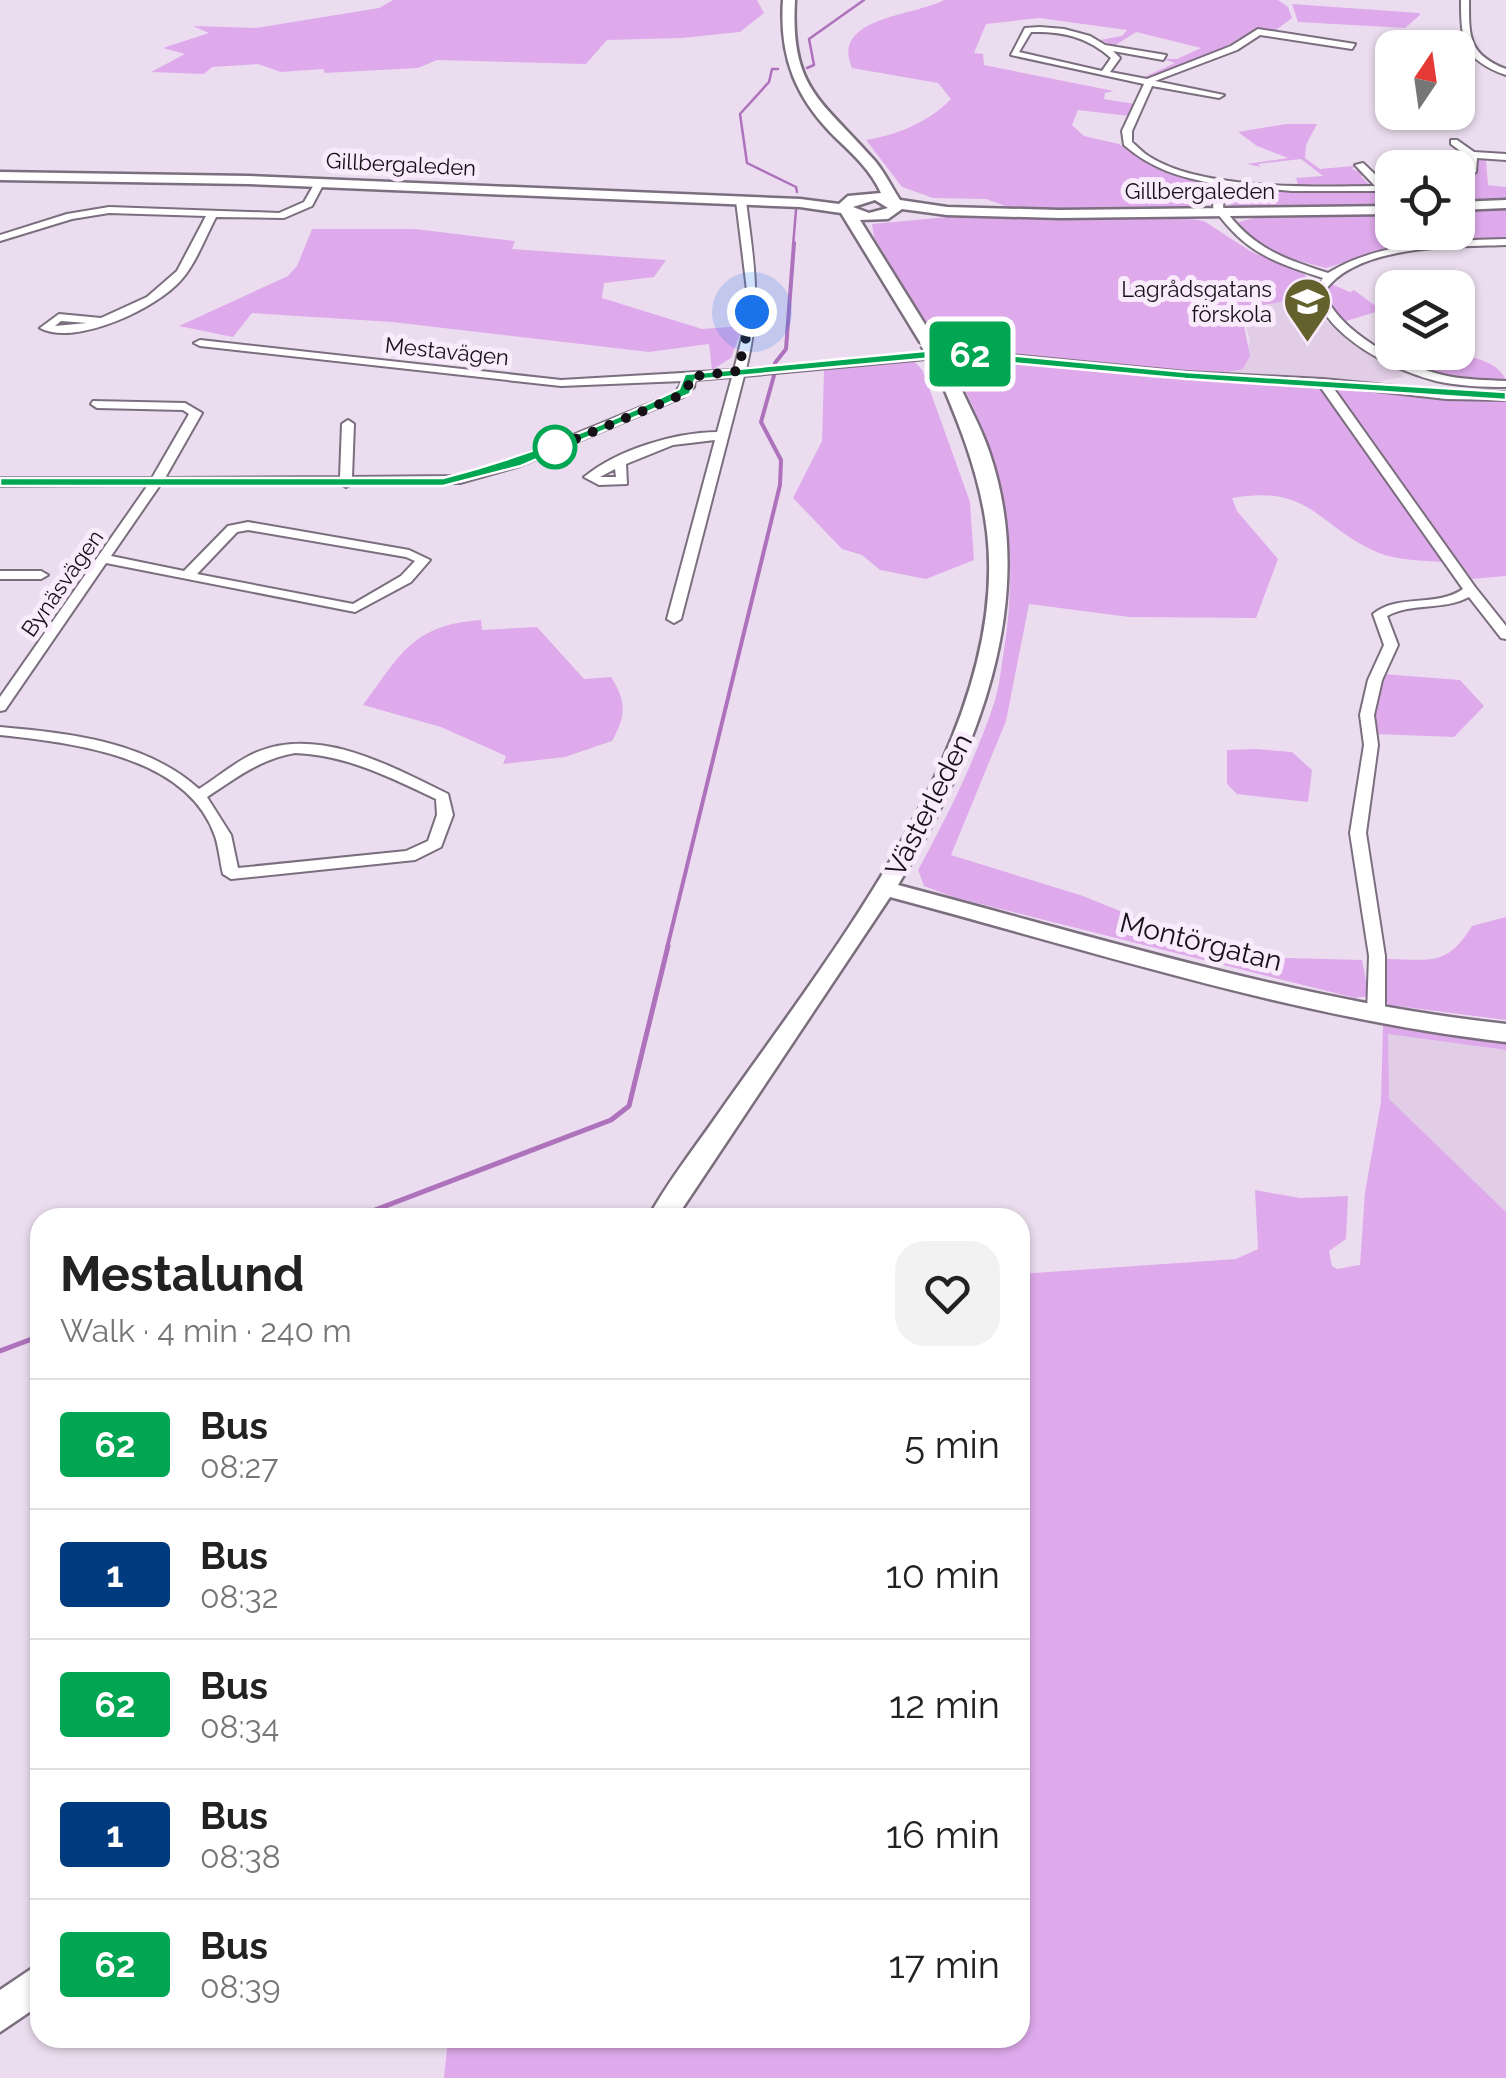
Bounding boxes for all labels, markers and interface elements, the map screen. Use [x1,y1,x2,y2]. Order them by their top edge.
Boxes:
north arrow [1375,30,1475,130]
map controls [1375,30,1475,370]
street label: Gillbergaleden [325,147,477,181]
button: locate [1375,150,1475,250]
street label: Gillbergaleden [1125,178,1275,204]
button: layers [1375,270,1475,370]
place label: Lagrådsgatans förskola [1121,276,1272,327]
school or university icon: Lagrådsgatans förskola [1281,276,1333,344]
your location [727,287,777,337]
line badge: 62 [925,322,1015,386]
street label: Mestavägen [384,332,510,370]
text: 62 [950,334,991,375]
unlabelled marker [534,426,576,468]
street label: Bynäsvägen [16,525,108,641]
street label: Västerleden [879,728,979,882]
street label: Montörgatan [1117,906,1285,978]
button: heart [895,1241,1000,1346]
text: Mestalund [60,1246,304,1302]
text: Walk · 4 min · 240 m [60,1312,352,1349]
text: Bus [200,1403,268,1448]
text: 5 min [904,1422,1000,1467]
text: 62 [95,1424,136,1465]
text: 08:27 [200,1448,278,1485]
text: Bus [200,1533,268,1578]
text: 10 min [885,1552,1000,1597]
text: 1 [106,1554,124,1595]
text: 08:32 [200,1578,278,1615]
text: Bus [200,1663,268,1708]
text: 12 min [889,1682,1000,1727]
text: 62 [95,1684,136,1725]
text: 08:34 [200,1708,279,1745]
text: Bus [200,1793,268,1838]
text: 16 min [886,1812,1000,1857]
text: 1 [106,1814,124,1855]
text: 08:38 [200,1838,281,1875]
text: Bus [200,1923,268,1968]
text: 17 min [889,1942,1000,1987]
text: 62 [95,1944,136,1985]
text: 08:39 [200,1968,280,2005]

